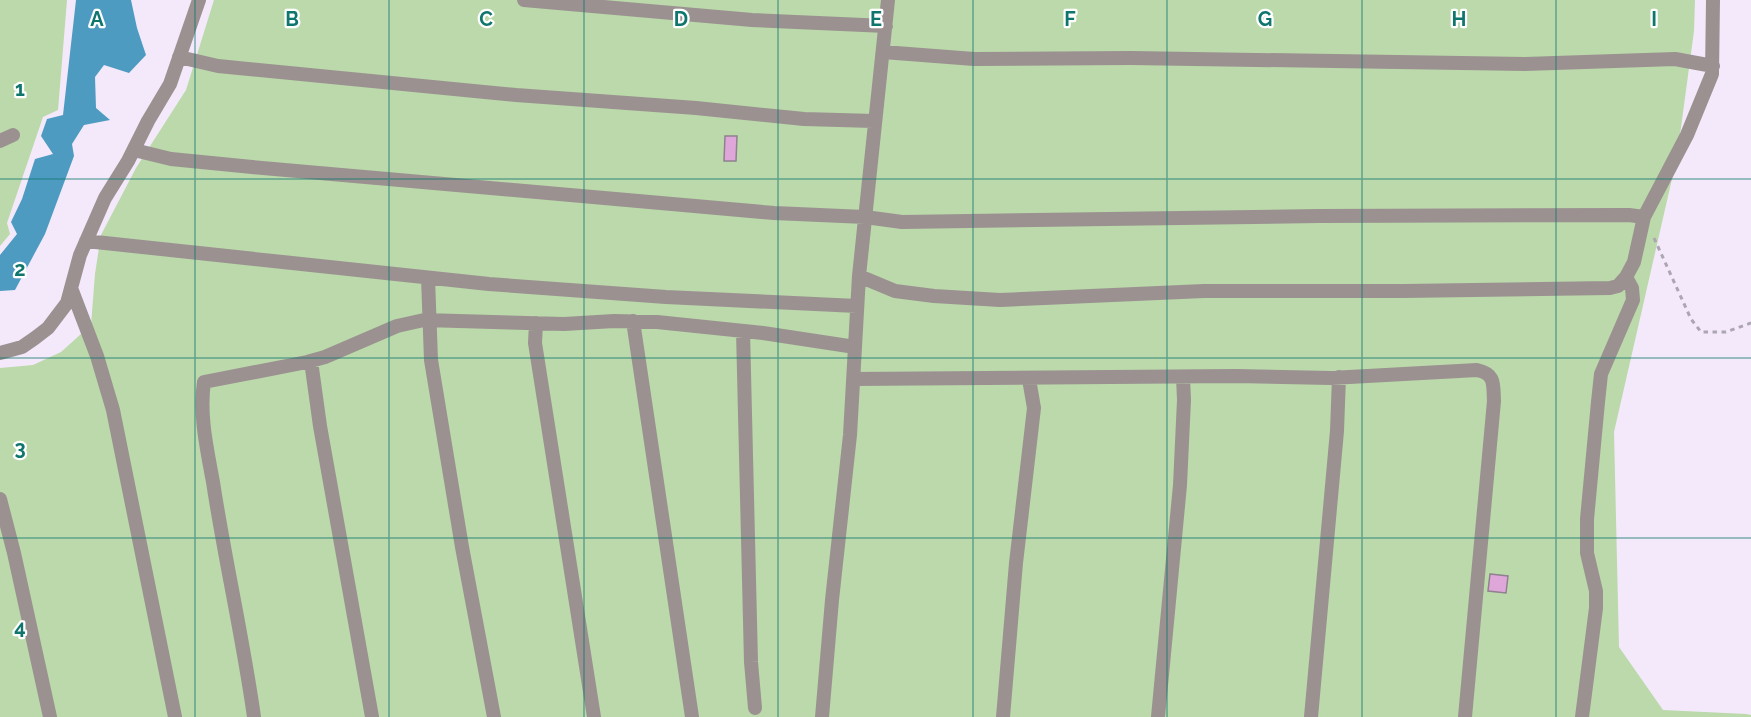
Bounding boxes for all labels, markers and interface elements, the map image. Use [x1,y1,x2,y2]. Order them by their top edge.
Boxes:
text: A [90,7,104,31]
text: B [285,7,299,31]
text: C [479,7,493,31]
text: D [674,7,688,31]
text: E [870,7,882,31]
text: F [1064,7,1076,31]
text: G [1258,7,1272,31]
text: H [1452,7,1466,31]
text: I [1651,7,1657,31]
text: 1 [15,77,25,101]
text: 2 [14,257,26,281]
text: 3 [14,436,26,460]
text: 4 [14,615,26,639]

